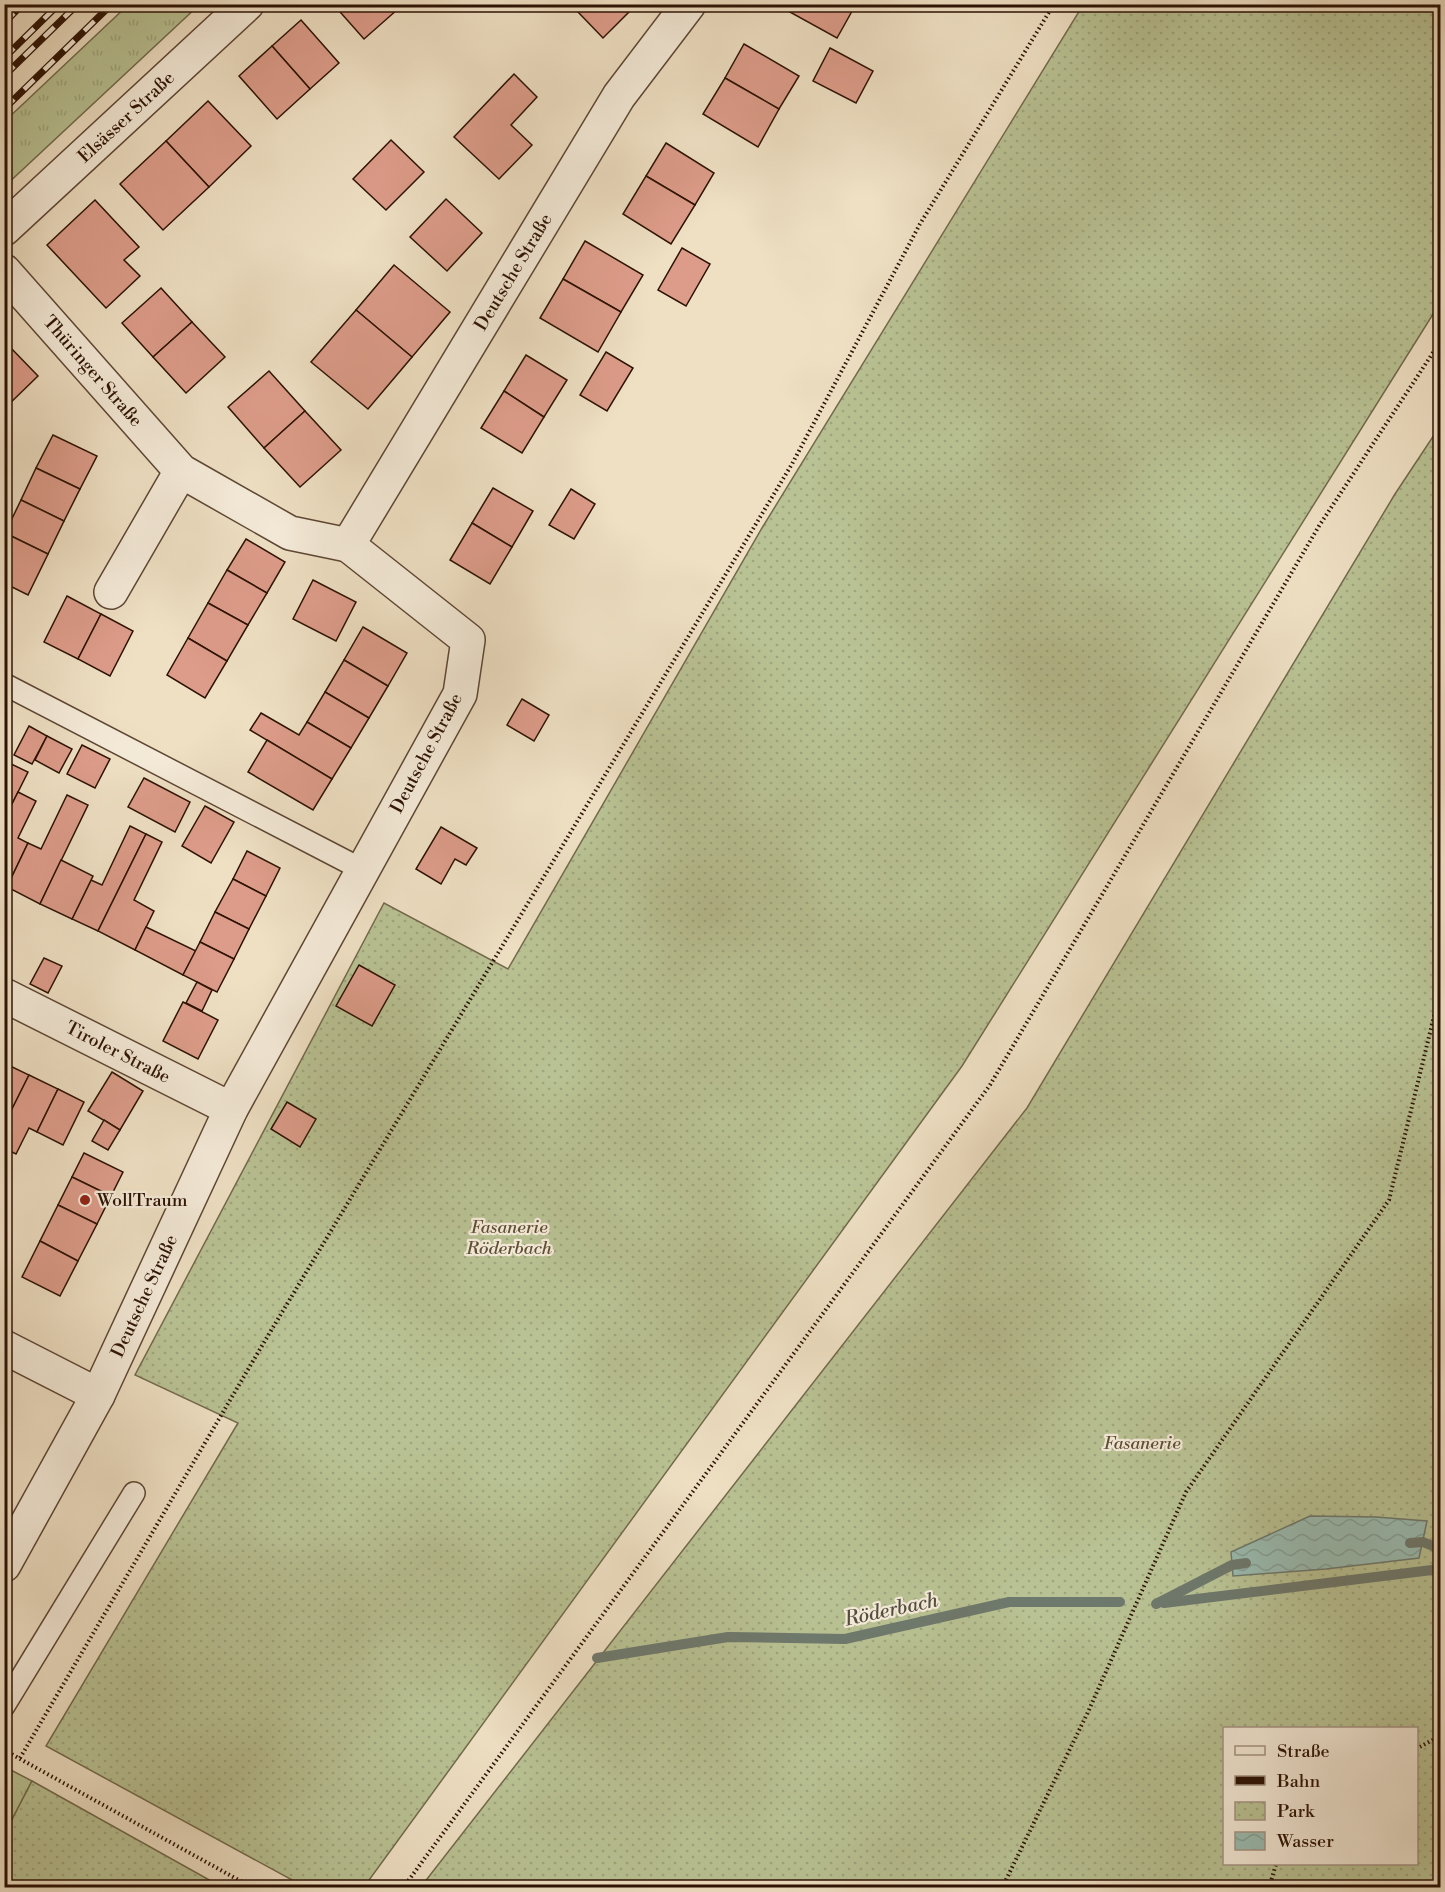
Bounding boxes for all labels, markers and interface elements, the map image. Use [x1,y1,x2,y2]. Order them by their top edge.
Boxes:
street label: Elsässer Straße [73,67,179,168]
street label: Deutsche Straße [469,209,557,335]
street label: Thüringer Straße [38,311,147,432]
street label: Deutsche Straße [385,689,468,817]
street label: Tiroler Straße [61,1016,174,1089]
place label: WollTraum [96,1189,188,1212]
marker: WollTraum [78,1193,92,1207]
park label: Fasanerie Röderbach [465,1216,553,1260]
street label: Deutsche Straße [106,1231,183,1361]
park label: Fasanerie [1103,1432,1181,1455]
water label: Röderbach [841,1588,941,1633]
legend [1223,1727,1418,1865]
text: Straße [1277,1740,1330,1763]
text: Bahn [1276,1770,1320,1793]
text: Park [1277,1800,1316,1823]
text: Wasser [1276,1830,1334,1853]

